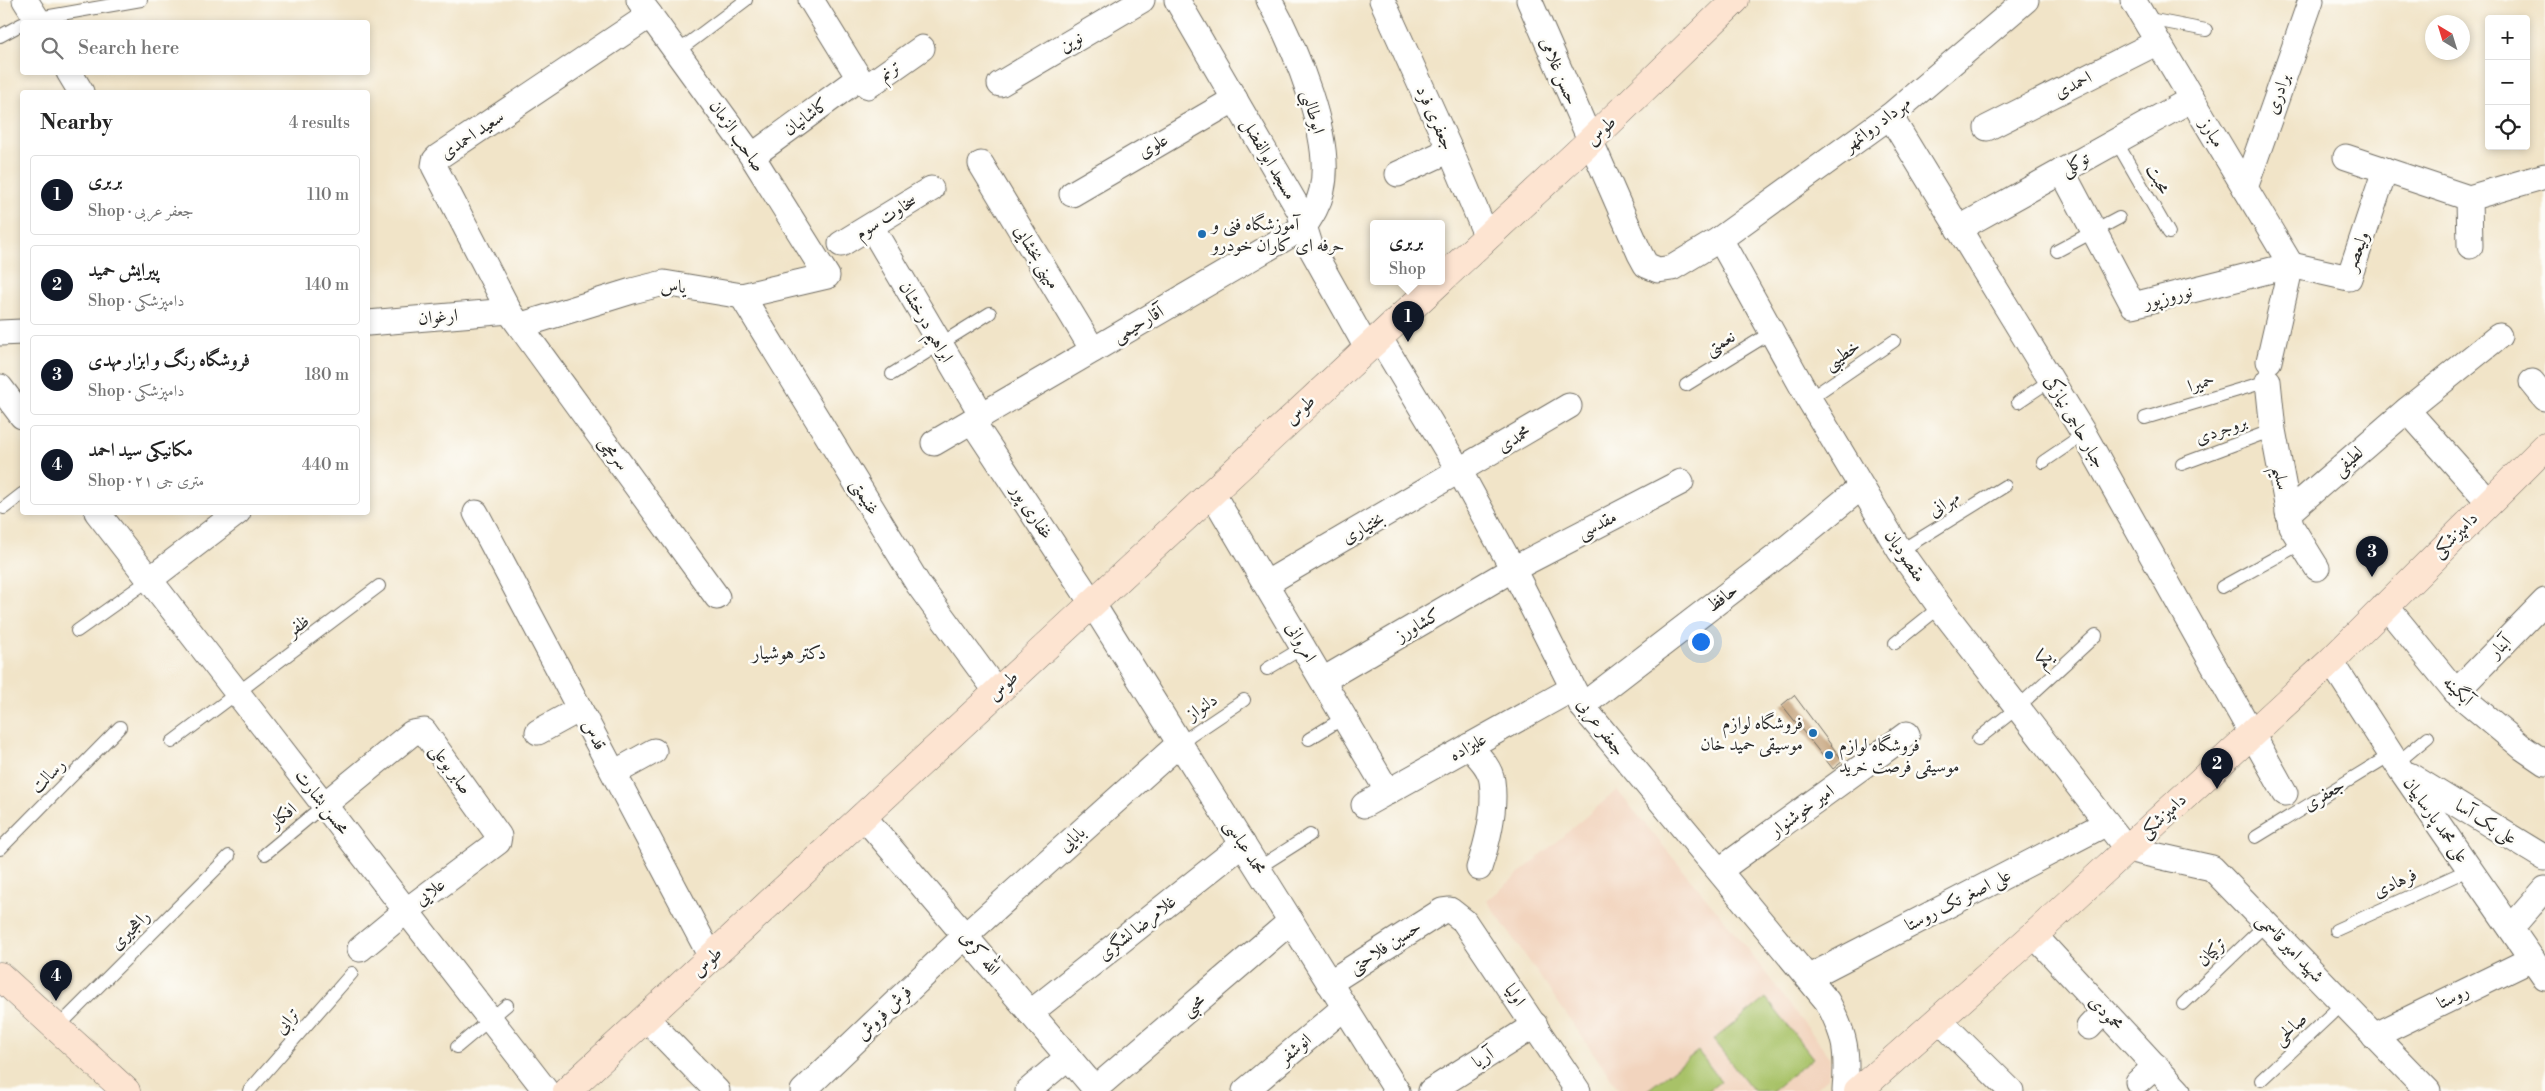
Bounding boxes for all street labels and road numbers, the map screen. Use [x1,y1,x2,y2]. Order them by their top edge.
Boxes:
street label: نوین [1055,26,1087,58]
street label: حسن غلامی [1534,33,1584,109]
street label: ترنم [875,55,908,90]
street label: احمدی [2050,66,2096,104]
street label: برادری [2260,71,2296,117]
street label: جعفری فرد [1411,82,1459,154]
street label: ابوطالبی [1293,88,1330,137]
street label: مهرداد روانمهر [1837,91,1916,158]
street label: کاشانیان [779,93,833,141]
street label: صاحب الزمان [704,96,770,176]
street label: سعید احمدی [435,105,509,165]
street label: طوس [1581,111,1621,151]
street label: مبارز [2193,113,2230,152]
street label: مسجد ابوالفضل [1235,114,1302,205]
street label: علوی [1134,128,1172,164]
street label: توکلی [2057,147,2094,182]
street label: محبت [2140,160,2176,198]
street label: سخاوت سوم [851,189,923,248]
street label: میهنی بخشایی [1008,221,1065,294]
street label: ولیعصر [2338,228,2375,276]
street label: یاس [660,275,687,299]
street label: ابراهیم درخشان [888,277,959,370]
street label: نوروزپور [2139,280,2195,316]
street label: آقارحیمی [1108,299,1170,348]
street label: ارغوان [417,304,459,330]
street label: نعمتی [1701,325,1740,362]
street label: خطیبی [1819,335,1866,378]
street label: حمیرا [2185,368,2217,398]
street label: جبار حاجی نیازکی [2039,371,2112,473]
street label: طوس [1280,390,1320,430]
street label: بروجردی [2192,410,2250,450]
street label: محمدی [1493,420,1535,458]
street label: سرمچی [594,431,634,475]
street label: لطیفی [2328,441,2369,481]
street label: سلیم [2262,464,2294,493]
street label: غنیمتی [844,474,885,520]
street label: غفاری پور [1004,478,1058,544]
street label: مهرانی [1924,485,1964,522]
street label: مقدسی [1573,505,1621,546]
street label: بختیاری [1338,507,1388,549]
street label: دامپزشکی [2427,507,2484,564]
street label: مقصودیان [1879,525,1931,587]
street label: حافظ [1702,579,1742,617]
street label: کشاورز [1390,603,1444,648]
street label: ظفر [280,610,314,643]
street label: امروانی [1279,618,1322,667]
street label: آبنار [2482,629,2518,665]
street label: یکم [2030,644,2062,676]
street label: طوس [983,666,1023,706]
street label: آبگینه [2438,670,2480,712]
street label: دلنواز [1180,688,1222,727]
street label: جعفر عربی [1571,693,1630,761]
street label: قدس [576,716,612,754]
street label: علیزاده [1445,727,1491,767]
street label: صابر بوعلی [424,739,477,800]
street label: رسالت [26,754,70,798]
street label: محسن بشارت [289,765,355,839]
street label: علی محمد پارساییان [2397,773,2474,868]
street label: جعفری [2299,774,2349,816]
street label: امیر خوشنوار [1764,780,1839,843]
street label: دامپزشکی [2135,788,2192,844]
street label: علی بک آسا [2450,794,2521,851]
street label: افکار [263,798,302,836]
street label: محمد عباسی [1218,815,1271,880]
street label: بابایی [1054,821,1090,857]
street label: علی اصغر تک روستا [1901,863,2015,938]
street label: فرهادی [2369,863,2421,903]
street label: علایی [410,873,450,911]
street label: غلامرضا لشگری [1093,890,1182,967]
street label: راهجيری [105,905,155,955]
street label: شهید امیر قاسمی [2251,908,2329,988]
street label: حسین فلاحتی [1344,915,1426,980]
street label: الله کرمی [955,924,1008,980]
street label: ترکیان [2192,932,2232,972]
street label: طوس [687,942,727,982]
street label: اولیا [1499,979,1531,1011]
street label: روستا [2433,979,2473,1015]
street label: فرش فروش [851,981,917,1045]
street label: محبی [1176,988,1212,1024]
street label: محمودی [2084,990,2128,1036]
street label: ترابی [269,1003,306,1040]
street label: صالحی [2268,1007,2312,1051]
street label: انوشفر [1272,1028,1317,1071]
street label: آریا [1468,1042,1500,1073]

